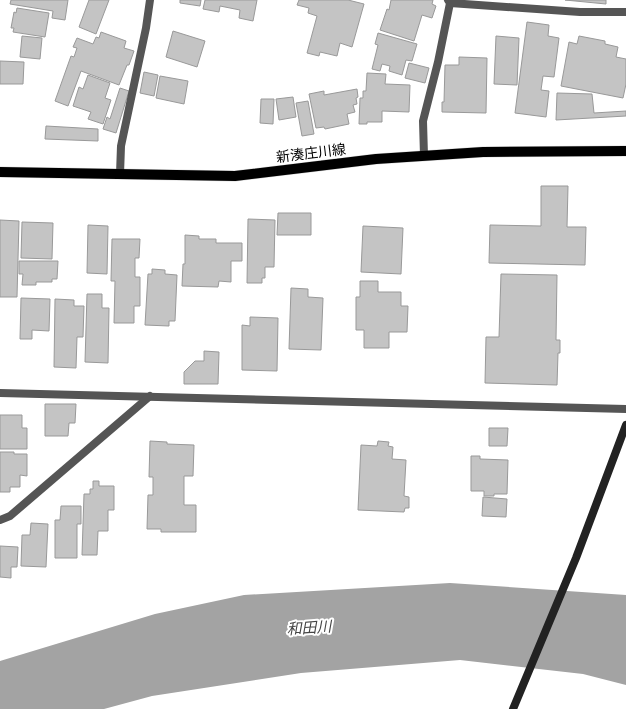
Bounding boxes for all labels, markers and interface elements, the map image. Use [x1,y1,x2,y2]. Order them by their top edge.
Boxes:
street label: 新湊庄川線 [275,140,347,166]
water label: 和田川 [286,616,334,639]

